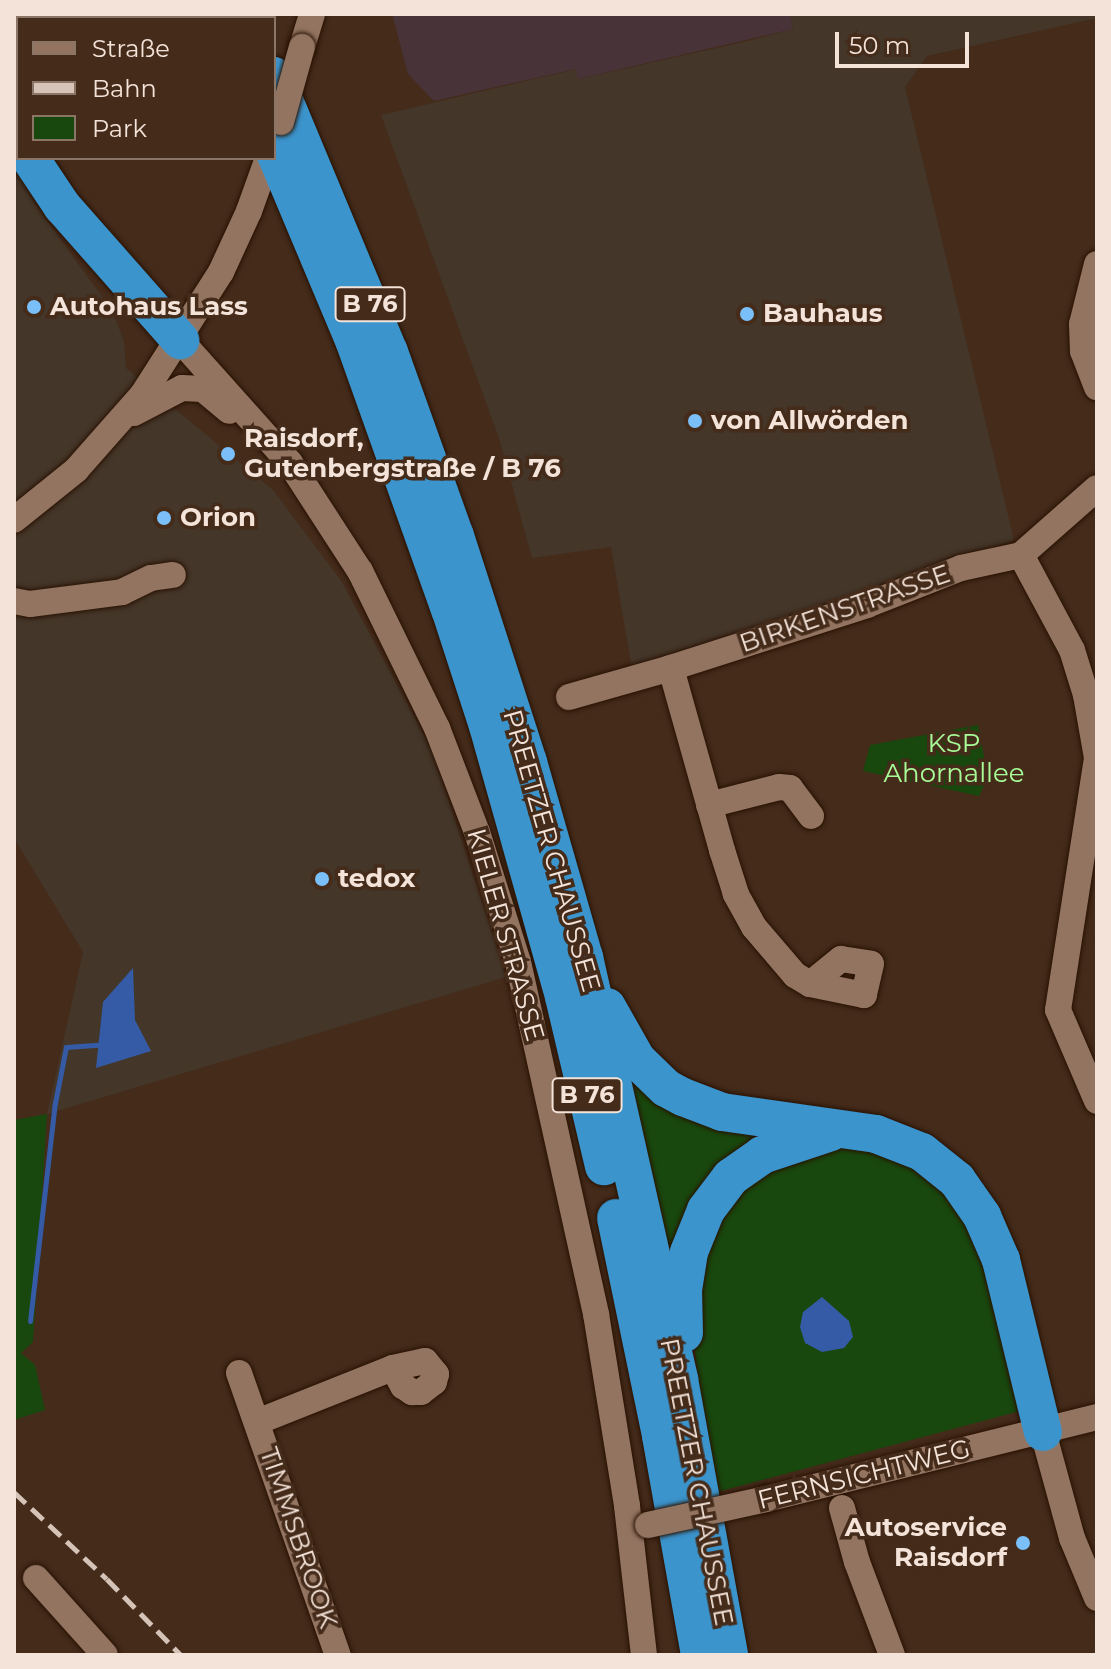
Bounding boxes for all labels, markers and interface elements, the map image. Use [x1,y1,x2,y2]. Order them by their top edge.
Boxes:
legend [16,16,276,160]
scale bar [839,16,973,66]
text: 50 m [849,31,910,60]
text: Straße [92,34,170,63]
text: Bahn [92,74,157,103]
text: Park [92,114,147,143]
road number: B 76 [334,284,406,324]
place label: Autohaus Lass [50,291,248,323]
marker: Autohaus Lass [25,298,43,316]
place label: Bauhaus [763,298,882,330]
marker: Bauhaus [738,305,756,323]
place label: von Allwörden [711,405,908,437]
marker: von Allwörden [686,412,704,430]
place label: Raisdorf, Gutenbergstraße / B 76 [244,423,561,484]
marker: Raisdorf, Gutenbergstraße / B 76 [219,445,237,463]
place label: Orion [180,502,256,534]
marker: Orion [155,509,173,527]
street label: BIRKENSTRASSE [736,558,954,660]
street label: PREETZER CHAUSSEE [496,706,606,996]
park label: KSP Ahornallee [883,728,1025,790]
street label: KIELER STRASSE [460,825,550,1045]
place label: tedox [338,863,415,895]
marker: tedox [313,870,331,888]
road number: B 76 [551,1075,623,1115]
street label: PREETZER CHAUSSEE [653,1336,739,1628]
street label: FERNSICHTWEG [755,1434,973,1516]
street label: TIMMSBROOK [252,1444,344,1632]
place label: Autoservice Raisdorf [845,1512,1007,1574]
marker: Autoservice Raisdorf [1014,1534,1032,1552]

